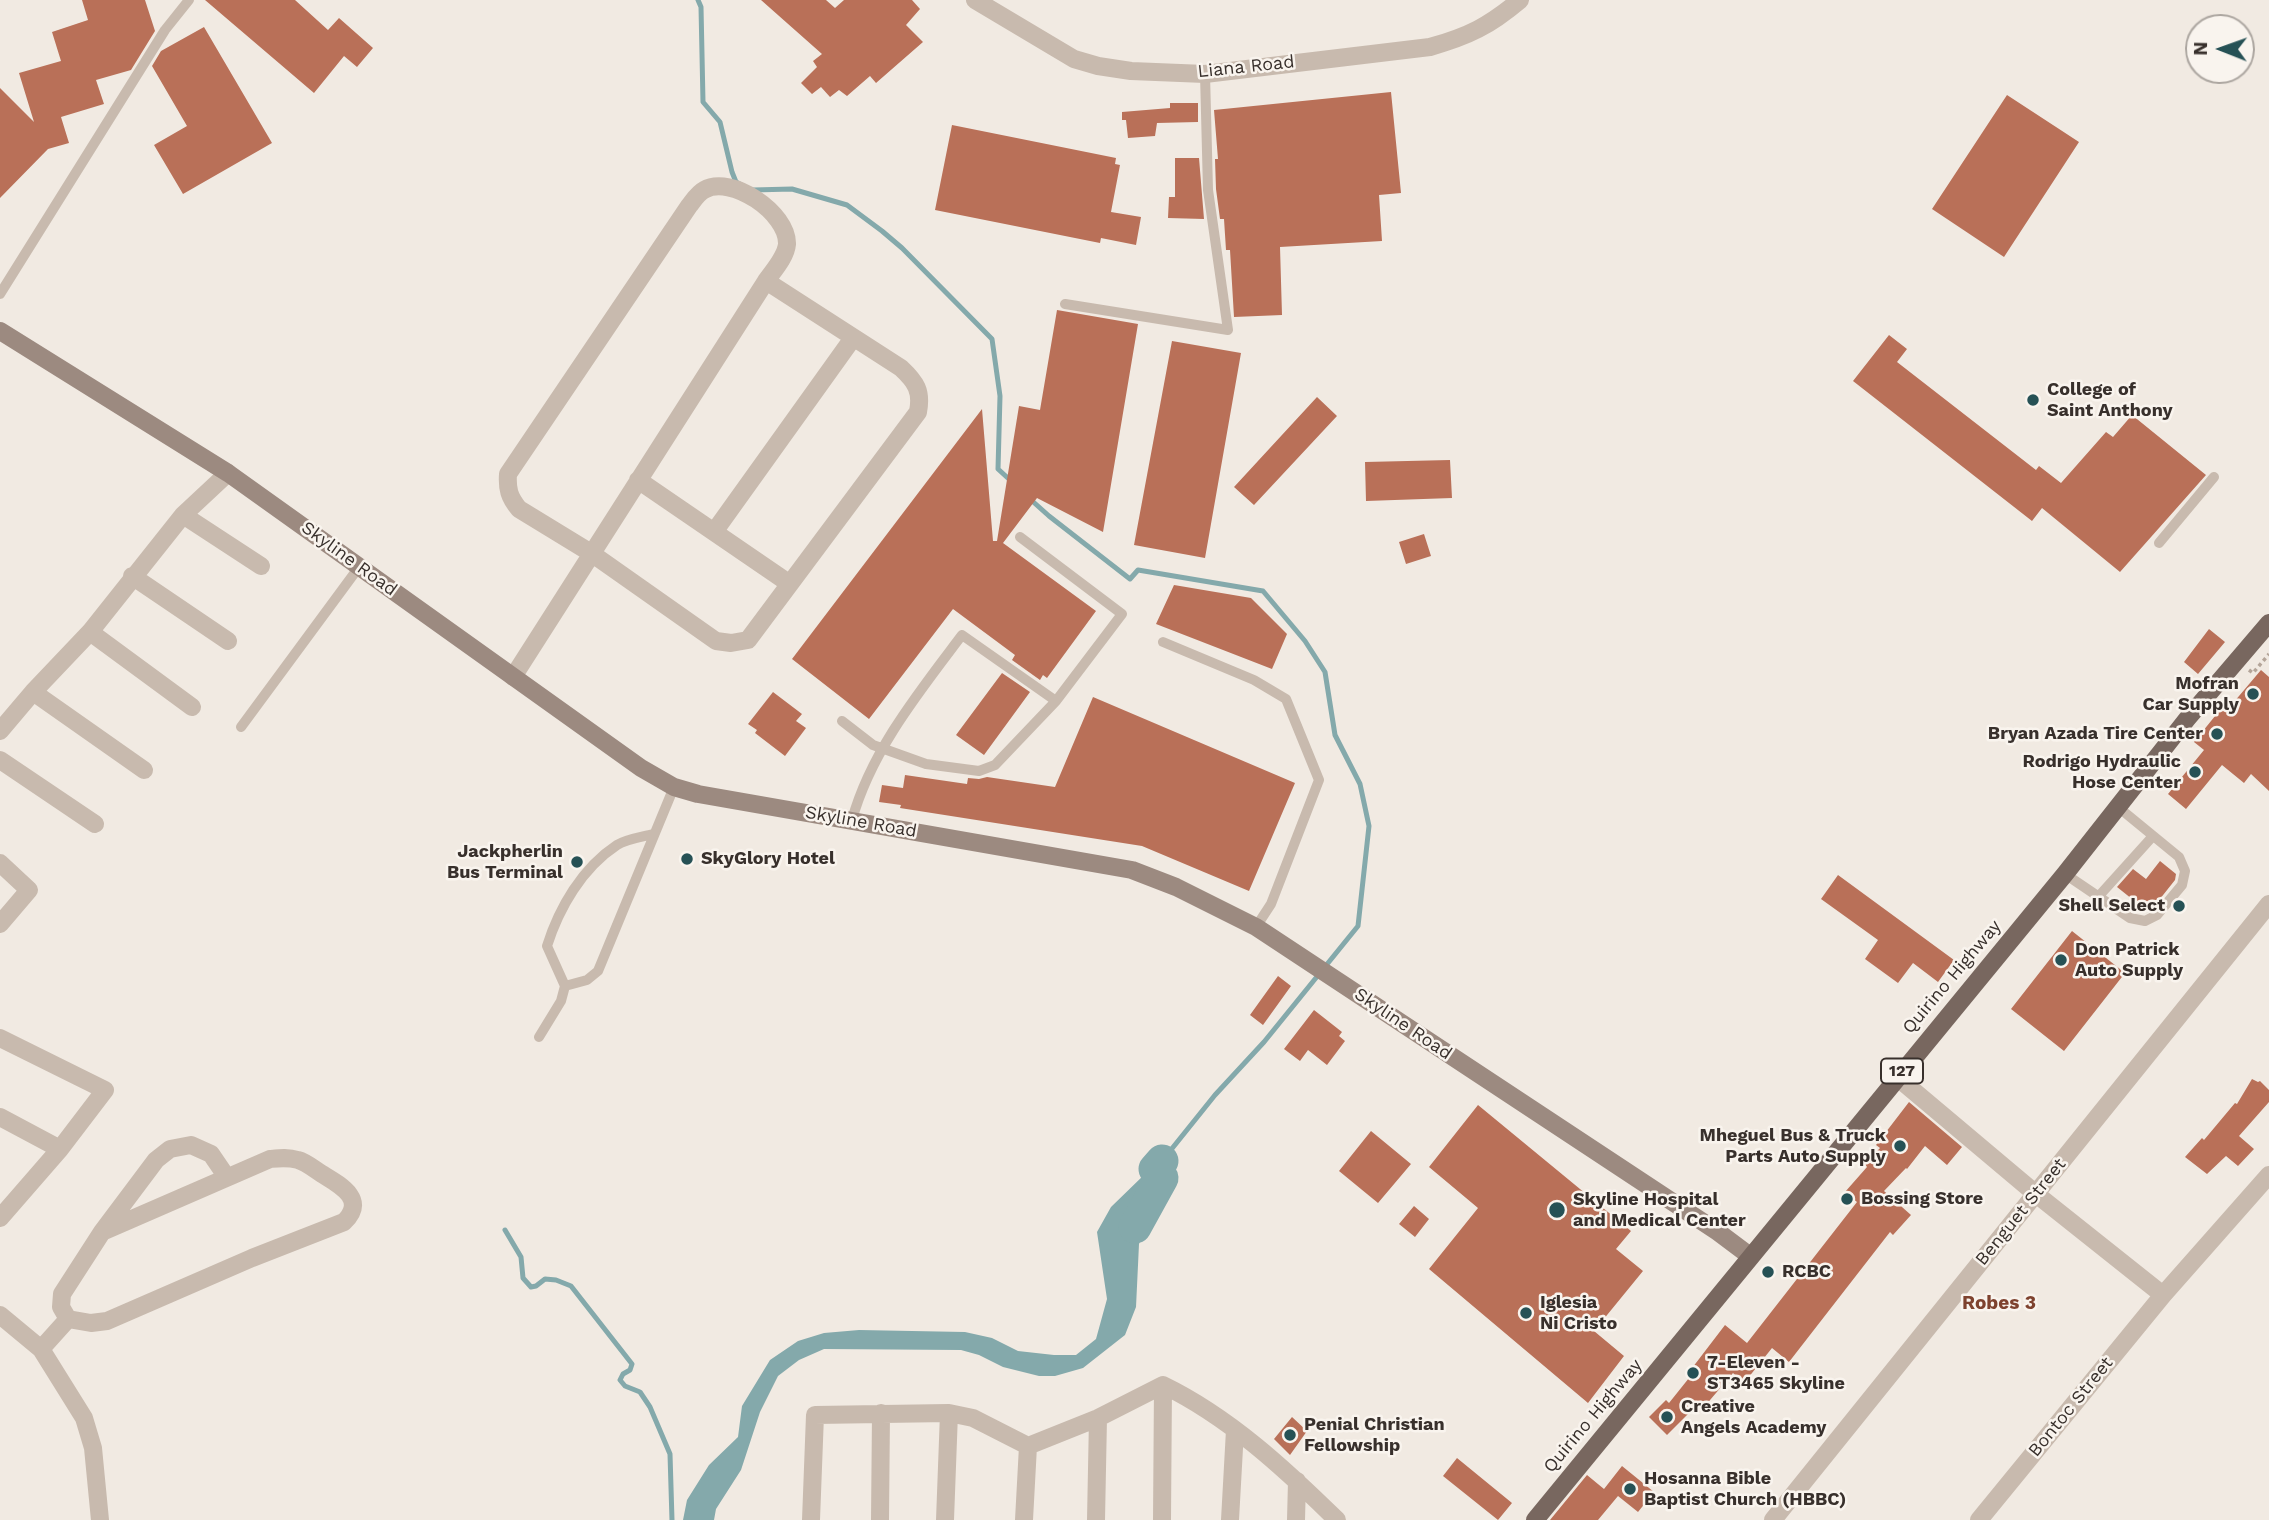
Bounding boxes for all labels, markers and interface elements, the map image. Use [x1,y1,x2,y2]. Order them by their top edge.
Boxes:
north arrow [2185,14,2255,84]
text: N [2189,41,2212,56]
street label: Liana Road [1197,51,1295,83]
place label: College of Saint Anthony [2047,379,2173,422]
marker: College of Saint Anthony [2025,392,2041,408]
street label: Skyline Road [297,517,401,601]
place label: Mofran Car Supply [2142,673,2239,716]
marker: Mofran Car Supply [2245,686,2261,702]
place label: Bryan Azada Tire Center [1988,723,2203,745]
marker: Bryan Azada Tire Center [2209,726,2225,742]
place label: Rodrigo Hydraulic Hose Center [2023,751,2181,794]
marker: Rodrigo Hydraulic Hose Center [2187,764,2203,780]
street label: Skyline Road [804,802,918,842]
place label: Jackpherlin Bus Terminal [447,841,563,884]
place label: SkyGlory Hotel [701,848,835,870]
marker: SkyGlory Hotel [679,851,695,867]
marker: Jackpherlin Bus Terminal [569,854,585,870]
place label: Shell Select [2058,895,2165,917]
marker: Shell Select [2171,898,2187,914]
street label: Quirino Highway [1898,916,2006,1038]
place label: Don Patrick Auto Supply [2075,939,2183,982]
marker: Don Patrick Auto Supply [2053,952,2069,968]
street label: Skyline Road [1350,983,1456,1065]
road number: 127 [1881,1058,1923,1084]
place label: Mheguel Bus & Truck Parts Auto Supply [1700,1125,1886,1168]
marker: Mheguel Bus & Truck Parts Auto Supply [1892,1138,1908,1154]
street label: Benguet Street [1971,1154,2071,1270]
place label: Bossing Store [1861,1188,1983,1210]
place label: Skyline Hospital and Medical Center [1573,1189,1746,1232]
marker: Bossing Store [1839,1191,1855,1207]
marker: Skyline Hospital and Medical Center [1547,1200,1567,1220]
place label: RCBC [1782,1261,1831,1283]
marker: RCBC [1760,1264,1776,1280]
place label: Iglesia Ni Cristo [1540,1292,1617,1334]
district label: Robes 3 [1962,1292,2036,1314]
marker: Iglesia Ni Cristo [1518,1305,1534,1321]
place label: 7-Eleven - ST3465 Skyline [1707,1352,1845,1394]
street label: Bontoc Street [2024,1353,2118,1461]
street label: Quirino Highway [1539,1355,1647,1477]
marker: 7-Eleven - ST3465 Skyline [1685,1365,1701,1381]
place label: Creative Angels Academy [1681,1396,1826,1438]
marker: Creative Angels Academy [1659,1409,1675,1425]
place label: Penial Christian Fellowship [1304,1414,1445,1456]
marker: Penial Christian Fellowship [1282,1427,1298,1443]
place label: Hosanna Bible Baptist Church (HBBC) [1644,1468,1846,1510]
marker: Hosanna Bible Baptist Church (HBBC) [1622,1481,1638,1497]

